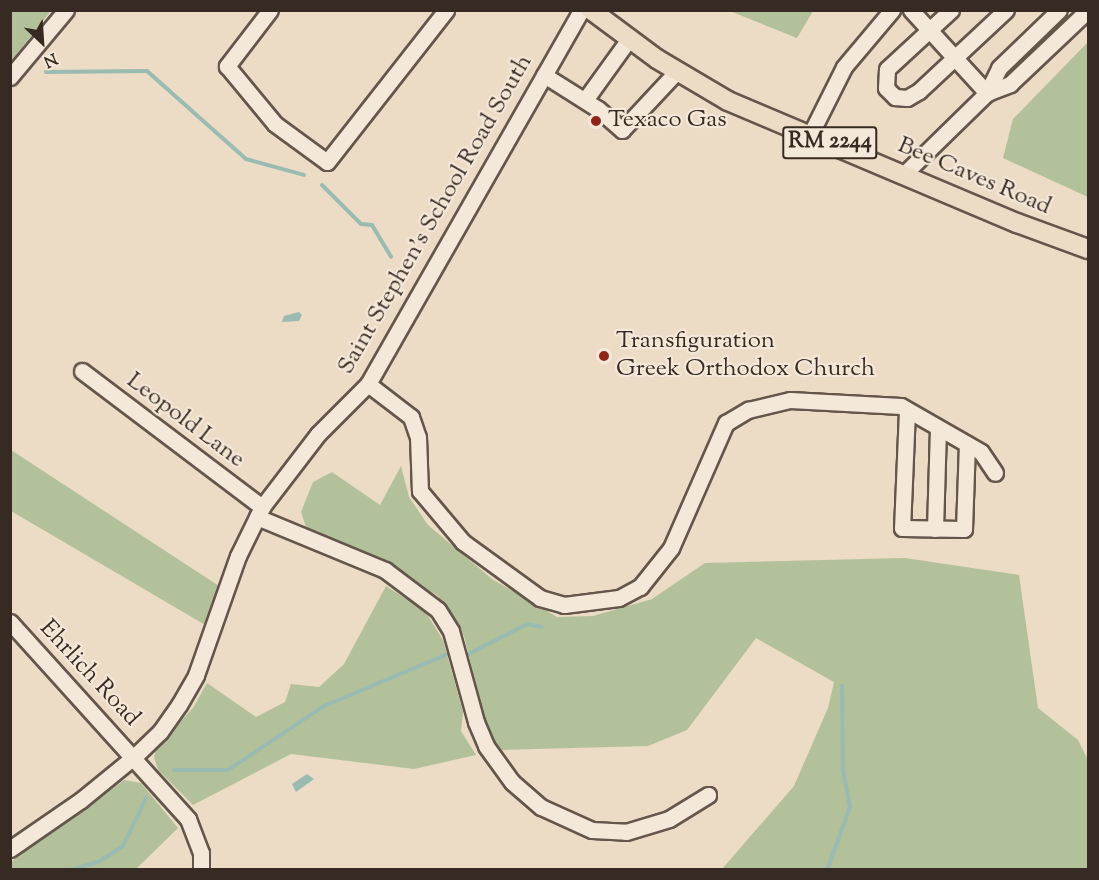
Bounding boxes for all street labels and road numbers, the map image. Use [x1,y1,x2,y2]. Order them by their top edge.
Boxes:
street label: Saint Stephen's School Road South [332,50,540,380]
road number: RM 2244 [782,124,878,162]
street label: Bee Caves Road [893,132,1055,222]
street label: Leopold Lane [120,367,250,475]
street label: Ehrlich Road [33,615,145,733]

